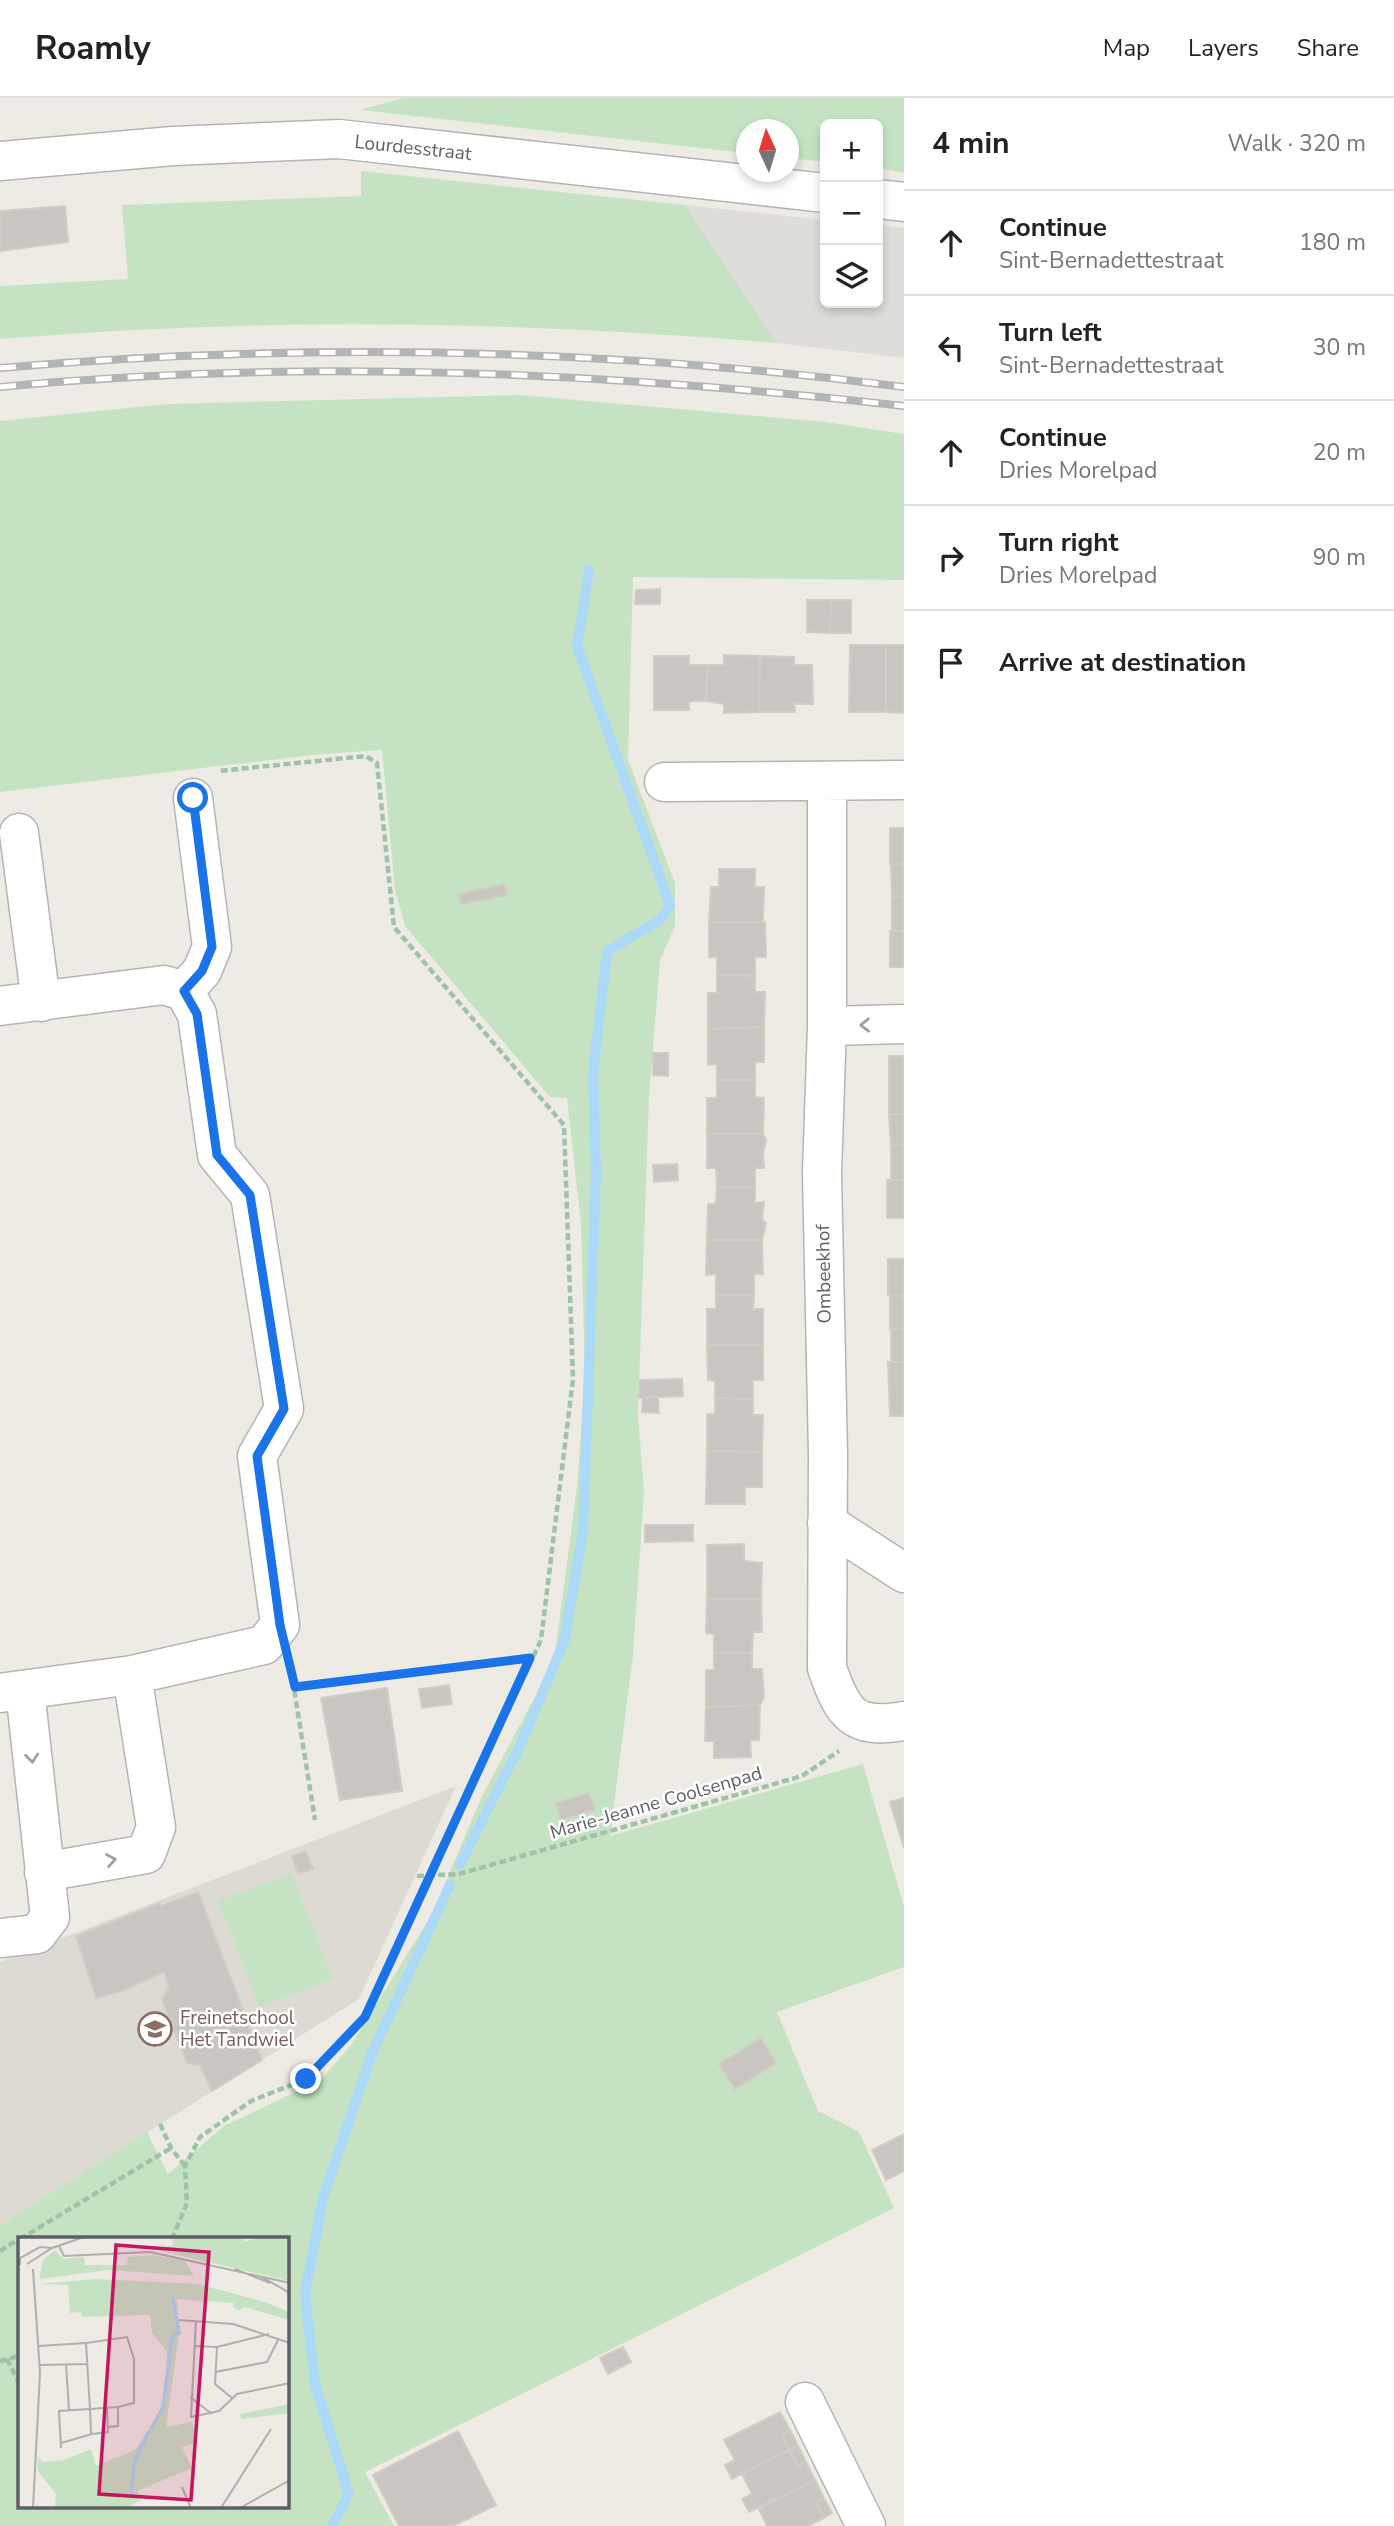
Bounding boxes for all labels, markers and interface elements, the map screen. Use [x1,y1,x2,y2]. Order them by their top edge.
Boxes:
text: Roamly [35,26,151,71]
text: Map [1103,32,1150,64]
text: Layers [1188,32,1259,64]
text: Share [1297,32,1359,64]
north arrow [736,119,799,182]
map controls [820,119,883,308]
button: + [820,119,883,182]
text: 4 min [932,123,1010,164]
text: Walk · 320 m [1227,128,1366,159]
street label: Lourdesstraat [353,129,473,167]
button: − [820,182,883,245]
text: Continue [999,210,1107,245]
icon: ahead [932,224,970,262]
text: 180 m [1299,227,1366,258]
button: layers [820,245,883,308]
text: Sint-Bernadettestraat [999,245,1223,276]
text: Turn left [999,315,1102,350]
icon: left [932,329,970,367]
text: 30 m [1313,332,1366,363]
text: Sint-Bernadettestraat [999,350,1223,381]
text: Continue [999,420,1107,455]
icon: ahead [932,434,970,472]
text: 20 m [1313,437,1366,468]
text: Dries Morelpad [999,455,1157,486]
text: Turn right [999,525,1118,560]
icon: right [932,539,970,577]
text: 90 m [1313,542,1366,573]
text: Dries Morelpad [999,560,1157,591]
icon: arrive [932,644,970,682]
text: Arrive at destination [999,645,1246,680]
route start [177,782,208,813]
one-way arrow [860,1018,871,1033]
street label: Ombeekhof [810,1223,838,1324]
one-way arrow [25,1752,40,1764]
street label: Marie-Jeanne Coolsenpad [547,1760,765,1846]
one-way arrow [106,1853,117,1868]
place label: Freinetschool Het Tandwiel [180,2005,295,2053]
school or university icon: Freinetschool Het Tandwiel [136,2010,174,2048]
route end [290,2063,321,2094]
inset map [18,2237,289,2508]

